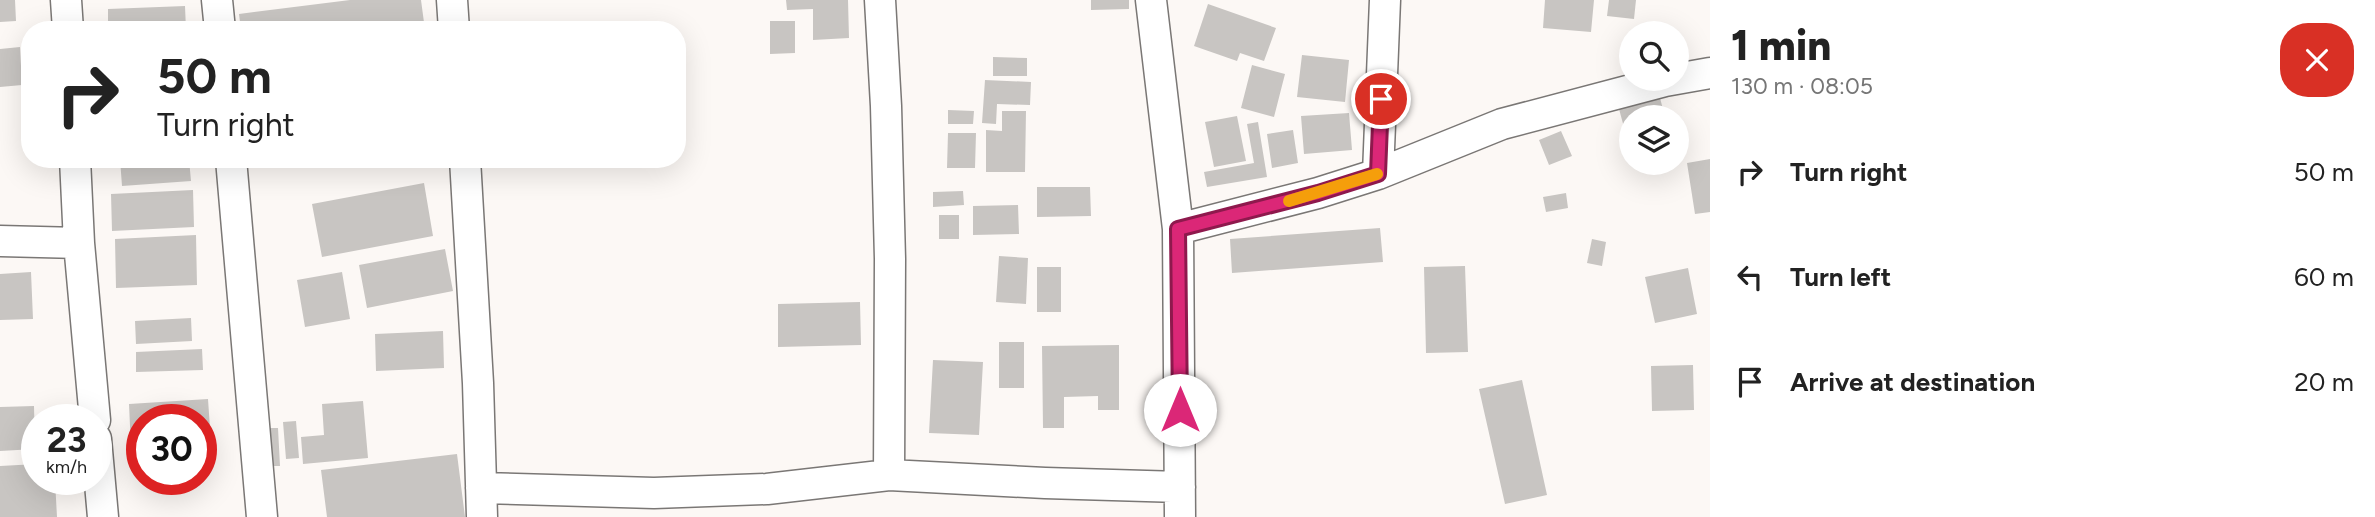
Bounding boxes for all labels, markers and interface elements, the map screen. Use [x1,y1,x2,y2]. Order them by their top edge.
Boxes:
text: 1 min [1731,20,1831,71]
map controls [1619,21,1689,175]
button: search [1619,21,1689,91]
button: close [2280,23,2354,97]
text: 50 m [157,46,272,105]
icon: right [42,49,133,140]
pin [1351,69,1411,129]
text: 130 m · 08:05 [1731,72,1873,100]
icon: arrive [1362,80,1400,118]
button: layers [1619,105,1689,175]
text: Turn right [157,106,295,144]
icon: right [1731,153,1769,191]
text: Turn right [1790,156,1907,188]
text: 50 m [2294,156,2354,188]
icon: left [1731,258,1769,296]
text: Turn left [1790,261,1891,293]
text: 60 m [2294,261,2354,293]
icon: arrive [1731,363,1769,401]
text: Arrive at destination [1790,366,2035,398]
text: 20 m [2294,366,2354,398]
position arrow [1143,373,1217,447]
speed limit sign: 30 [126,404,217,495]
text: 23 [47,419,86,461]
text: km/h [46,456,87,478]

